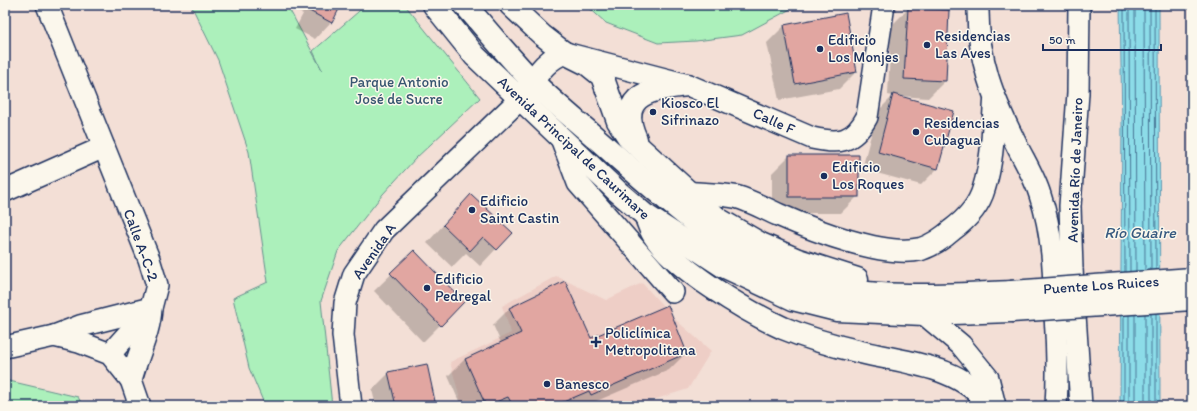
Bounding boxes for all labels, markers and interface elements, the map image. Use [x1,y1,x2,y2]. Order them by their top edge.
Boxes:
scale bar [1043,26,1161,52]
place label: Residencias Las Aves [935,27,1011,62]
place label: Edificio Los Monjes [828,31,899,66]
text: 50 m [1049,33,1075,47]
marker: Residencias Las Aves [922,40,932,50]
marker: Edificio Los Monjes [815,44,825,54]
park label: Parque Antonio José de Sucre [349,73,449,108]
street label: Avenida Principal de Caurimare [494,73,654,223]
place label: Kiosco El Sifrinazo [661,94,720,129]
street label: Avenida Río de Janeiro [1063,97,1087,243]
street label: Calle F [750,104,798,138]
marker: Kiosco El Sifrinazo [648,107,658,117]
place label: Residencias Cubagua [924,114,1000,149]
marker: Residencias Cubagua [911,127,921,137]
place label: Edificio Los Roques [832,158,904,193]
marker: Edificio Los Roques [819,171,829,181]
place label: Edificio Saint Castin [480,192,559,227]
marker: Edificio Saint Castin [467,205,477,215]
street label: Calle A-C-2 [120,206,162,284]
street label: Avenida A [348,219,400,282]
water label: Río Guaire [1104,223,1177,242]
place label: Edificio Pedregal [435,270,492,305]
street label: Puente Los Ruices [1042,272,1160,298]
marker: Edificio Pedregal [422,283,432,293]
place label: Policlínica Metropolitana [605,324,696,359]
marker: Policlínica Metropolitana [590,336,602,348]
place label: Banesco [555,375,609,393]
marker: Banesco [542,379,552,389]

